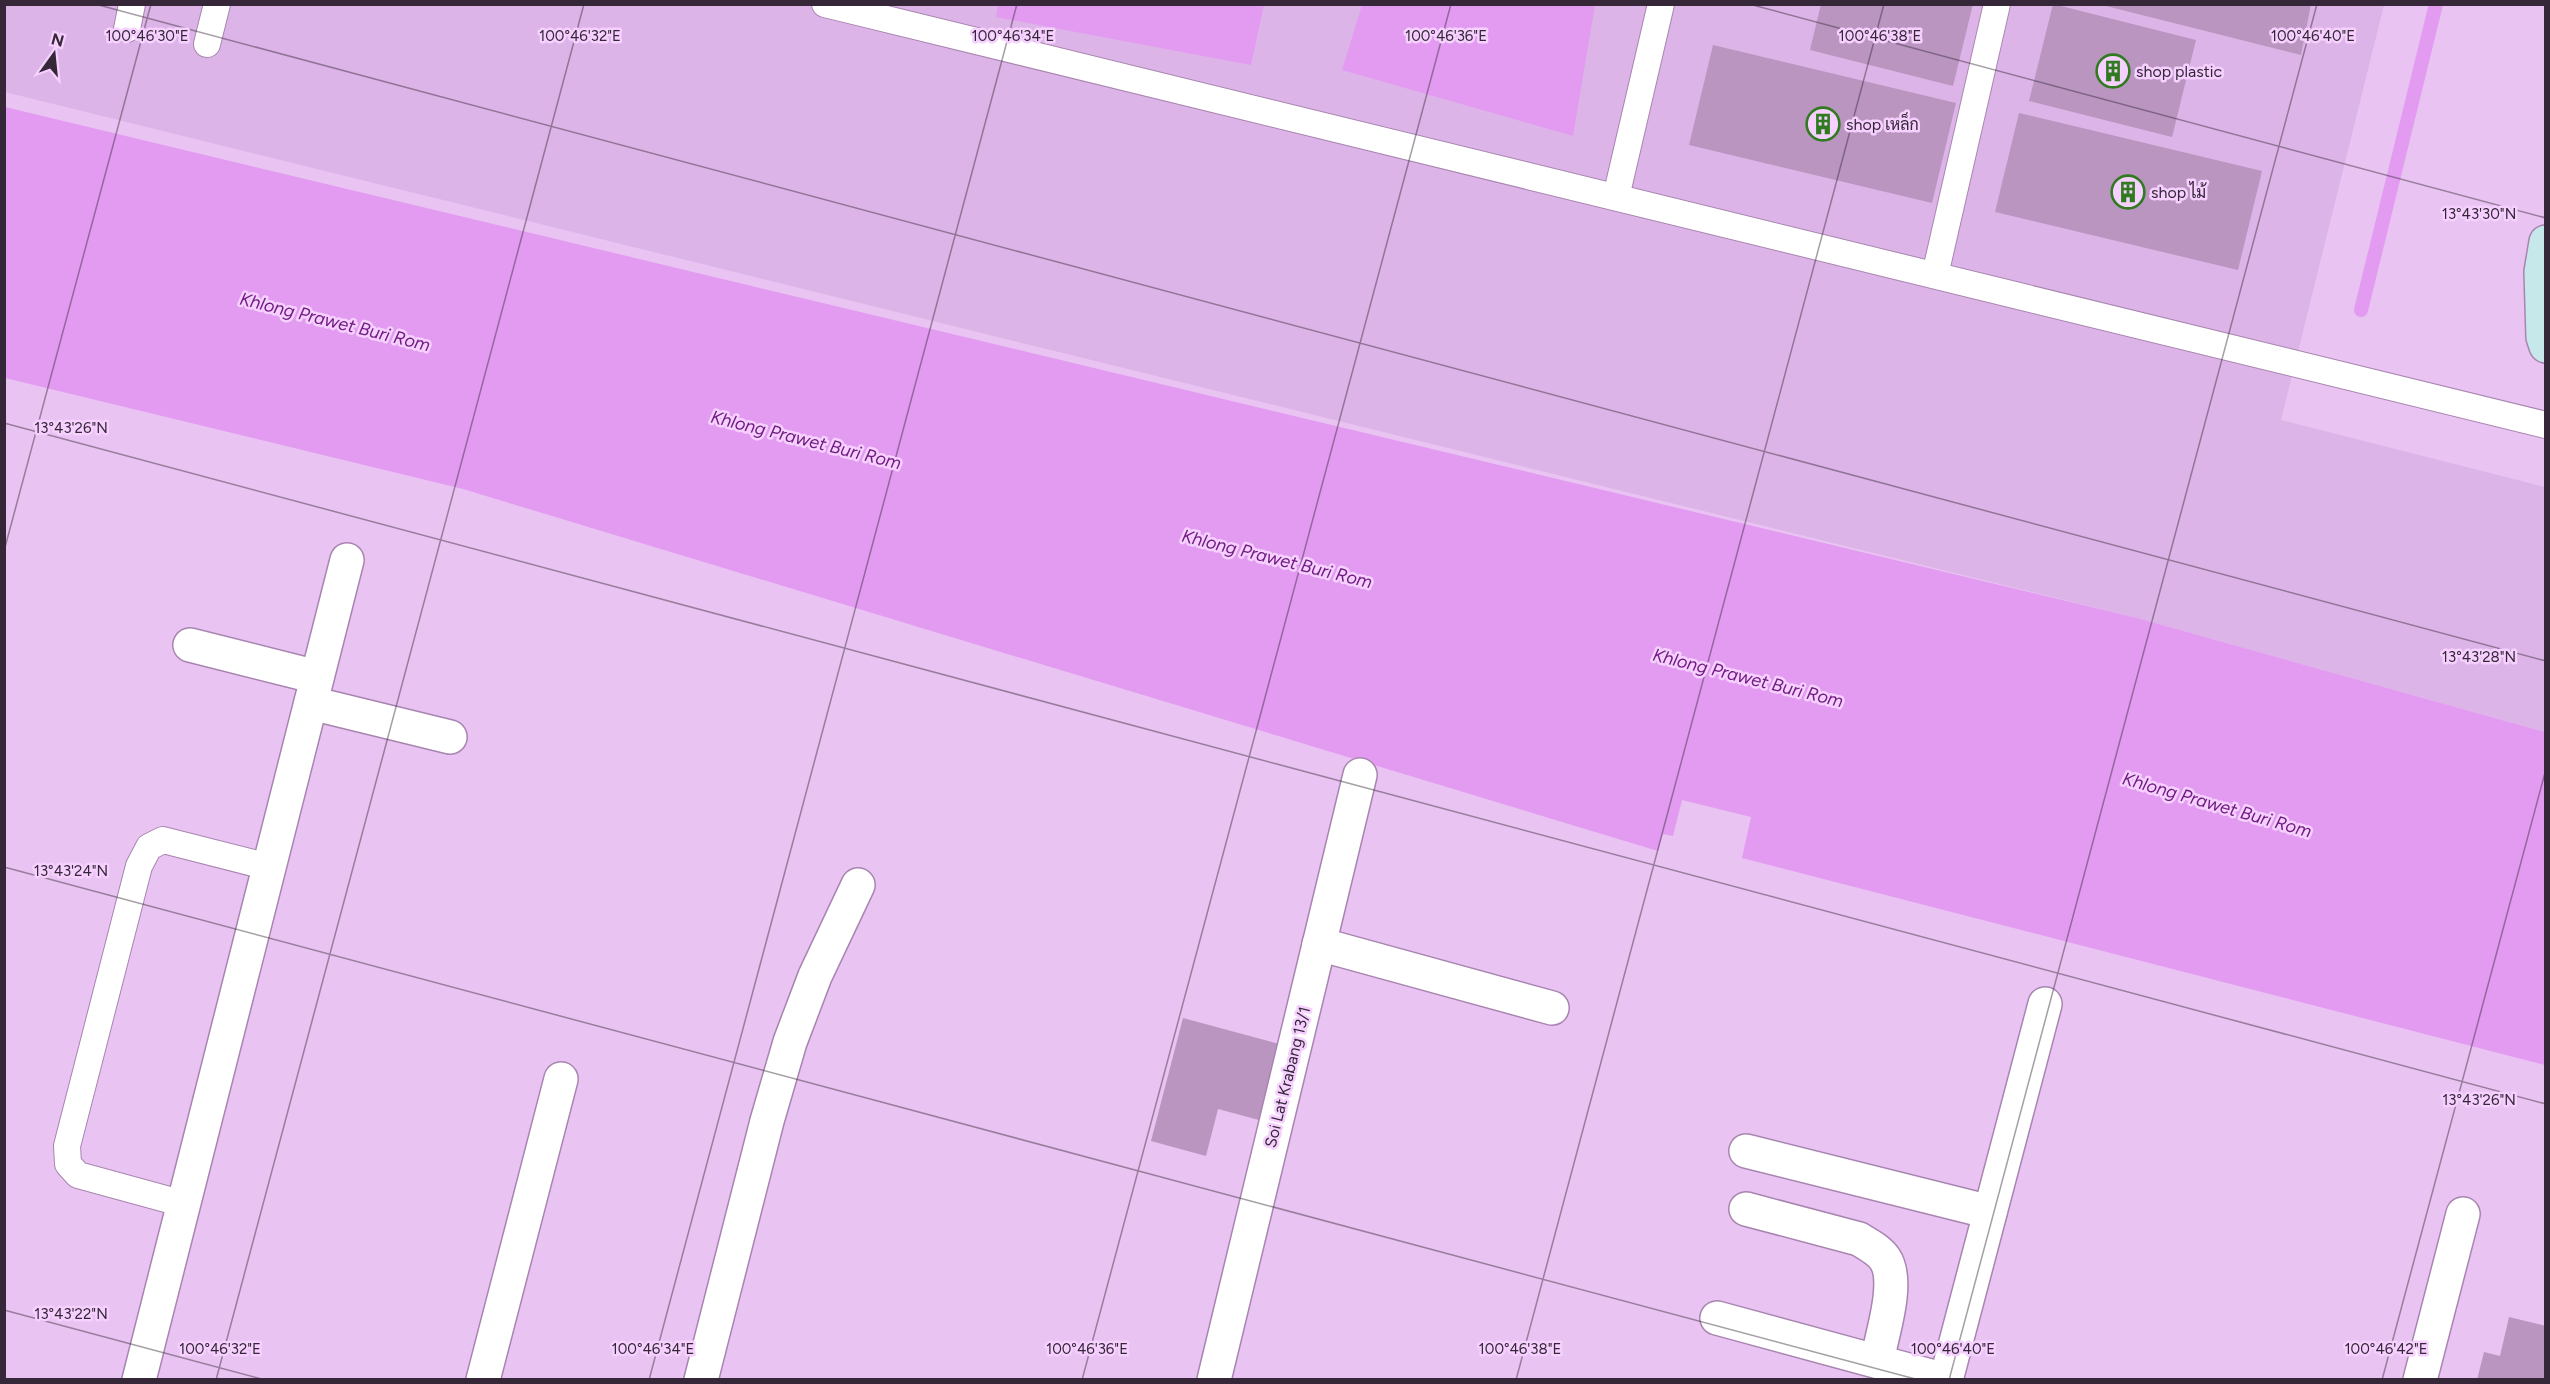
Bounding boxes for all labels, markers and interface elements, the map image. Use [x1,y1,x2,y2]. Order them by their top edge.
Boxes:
north arrow [24,24,84,84]
text: 100°46'30"E [105,27,189,45]
text: 100°46'32"E [539,27,621,45]
text: 100°46'34"E [972,27,1054,45]
text: 100°46'36"E [1405,27,1487,45]
text: 100°46'38"E [1839,27,1921,45]
text: 100°46'40"E [2271,27,2355,45]
text: N [49,29,66,51]
building icon: shop plastic [2095,53,2131,89]
place label: shop plastic [2136,62,2222,81]
building icon: shop เหล็ก [1805,106,1841,142]
place label: shop เหล็ก [1846,111,1919,134]
building icon: shop ไม้ [2110,174,2146,210]
place label: shop ไม้ [2151,181,2207,202]
text: 13°43'30"N [2442,205,2516,223]
water label: Khlong Prawet Buri Rom [237,288,433,356]
water label: Khlong Prawet Buri Rom [708,406,904,474]
text: 13°43'26"N [34,419,108,437]
water label: Khlong Prawet Buri Rom [1179,525,1375,593]
water label: Khlong Prawet Buri Rom [1650,644,1846,712]
text: 13°43'28"N [2442,648,2516,666]
water label: Khlong Prawet Buri Rom [2120,767,2314,843]
text: 13°43'24"N [34,862,108,880]
street label: Soi Lat Krabang 13/1 [1261,1005,1314,1150]
text: 13°43'26"N [2442,1091,2516,1109]
text: 13°43'22"N [34,1305,108,1323]
text: 100°46'32"E [179,1340,261,1358]
text: 100°46'34"E [612,1340,694,1358]
text: 100°46'36"E [1046,1340,1128,1358]
text: 100°46'38"E [1479,1340,1561,1358]
text: 100°46'40"E [1911,1340,1995,1358]
text: 100°46'42"E [2344,1340,2428,1358]

